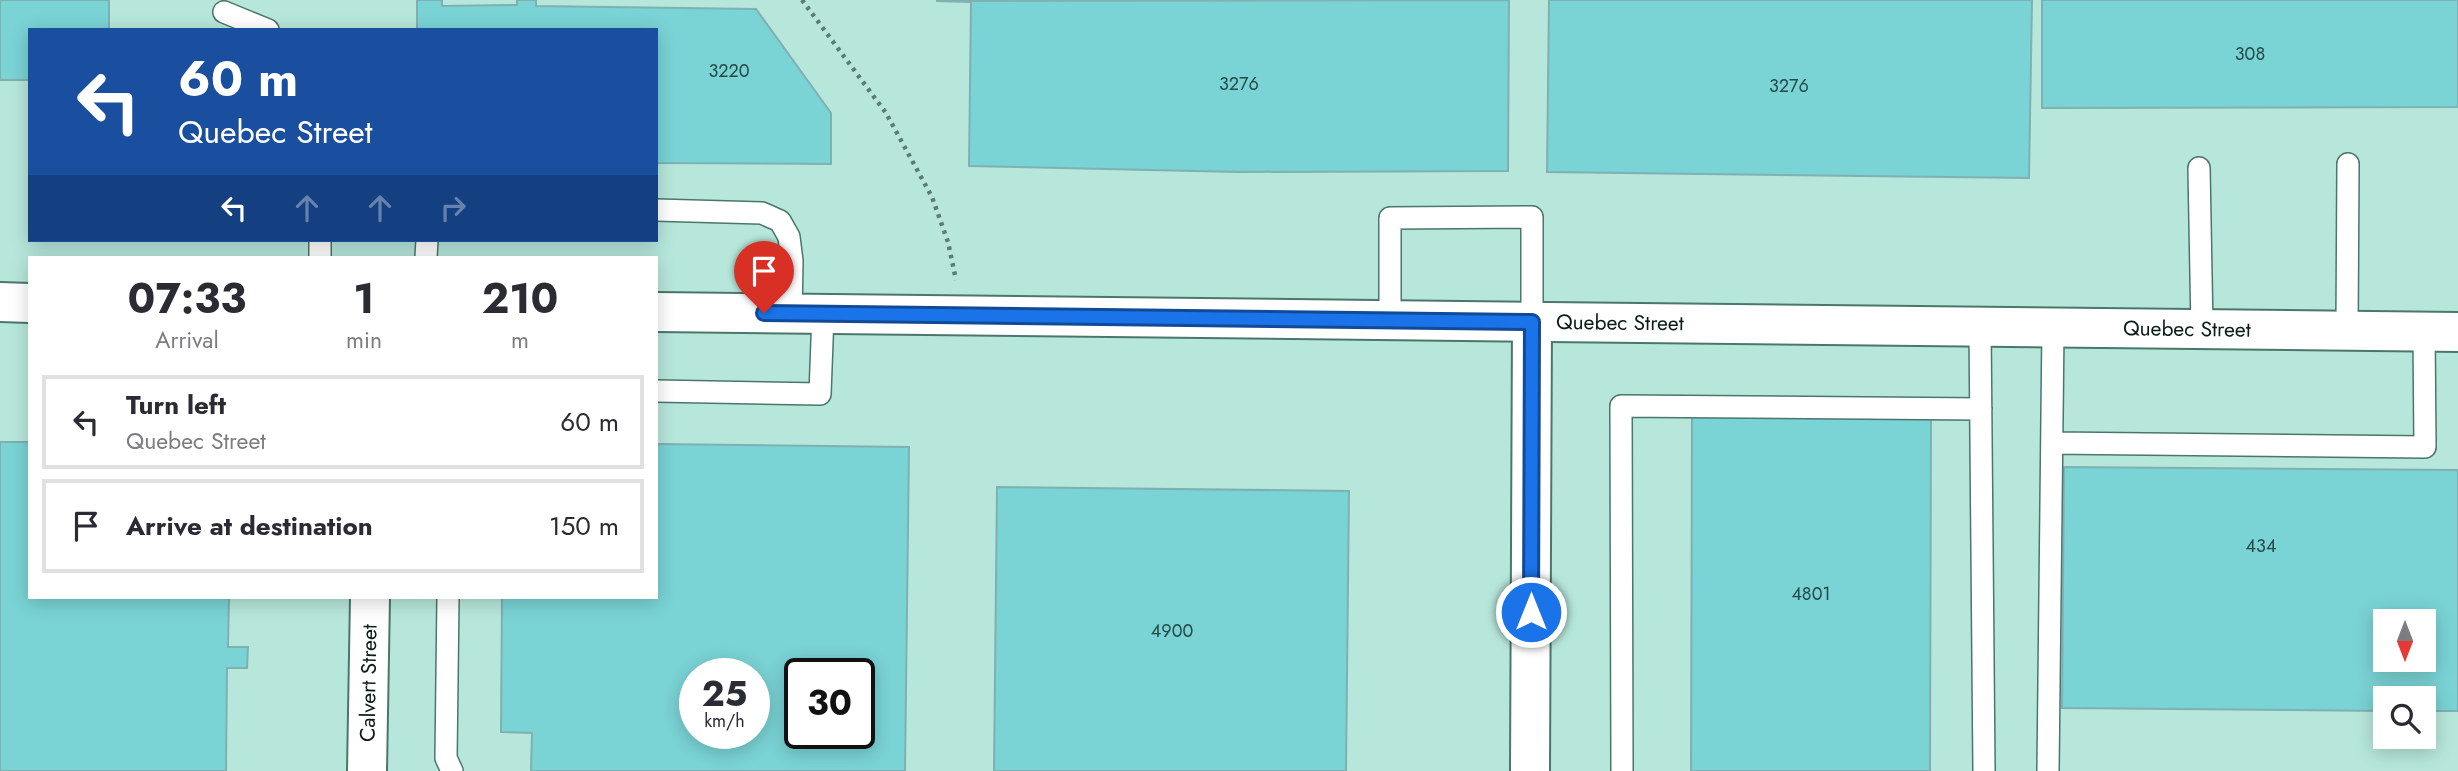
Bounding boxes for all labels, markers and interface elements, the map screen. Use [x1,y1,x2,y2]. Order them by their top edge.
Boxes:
house number: 308 [2235,41,2265,67]
text: 60 m [178,44,298,114]
icon: left [63,56,154,147]
house number: 3220 [708,58,750,84]
house number: 3276 [1219,71,1259,97]
house number: 3276 [1769,73,1809,99]
text: Quebec Street [178,109,373,155]
icon: left [215,189,253,227]
icon: ahead [288,189,326,227]
icon: ahead [361,189,399,227]
icon: right [434,189,472,227]
pin [734,241,794,313]
icon: arrive [745,252,783,290]
text: 07:33 [128,268,246,329]
text: 1 [353,268,375,329]
text: 210 [482,268,558,329]
street label: Quebec Street [1556,307,1684,338]
street label: Quebec Street [2123,313,2251,345]
text: Arrival [155,323,219,357]
text: min [346,323,382,357]
text: m [511,323,529,357]
text: Turn left [126,386,226,424]
icon: left [67,403,105,441]
text: 60 m [560,403,619,441]
text: Quebec Street [126,424,266,458]
icon: arrive [67,507,105,545]
text: Arrive at destination [126,507,373,545]
text: 150 m [549,507,619,545]
house number: 434 [2246,533,2276,559]
position arrow [1494,575,1568,649]
house number: 4801 [1791,581,1831,607]
north arrow [2373,609,2436,672]
map controls [2373,609,2436,749]
house number: 4900 [1151,618,1193,644]
street label: Calvert Street [353,624,385,742]
speed limit sign: 30 [784,658,875,749]
text: 25 [702,669,747,719]
button: search [2373,686,2436,749]
text: km/h [704,708,745,734]

